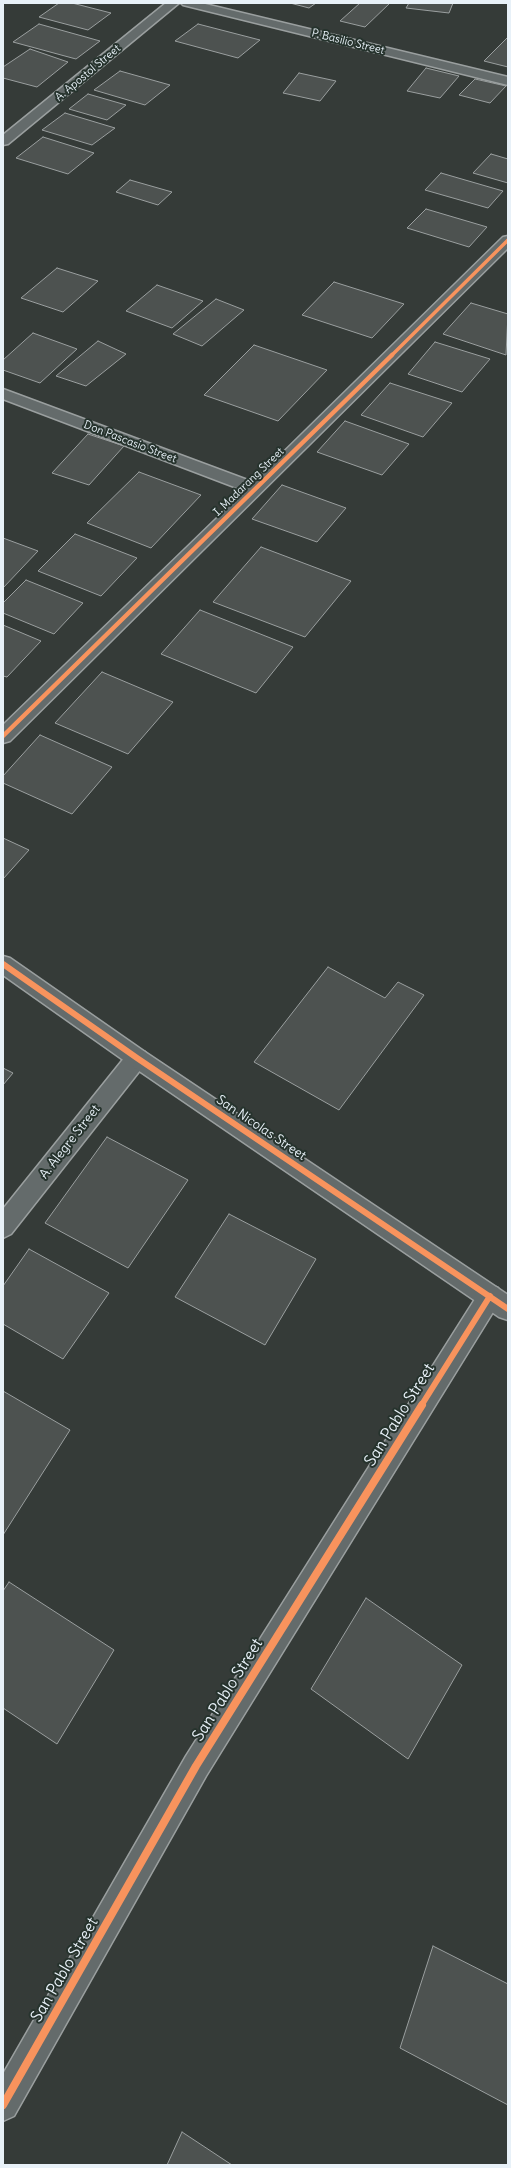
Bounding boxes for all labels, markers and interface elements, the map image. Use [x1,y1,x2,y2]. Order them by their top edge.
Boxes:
street label: P. Basilio Street [310,27,386,57]
street label: A. Apostol Street [53,42,123,104]
street label: Don Pascasio Street [82,418,178,466]
street label: I. Madarang Street [211,445,287,519]
street label: San Nicolas Street [213,1092,309,1164]
street label: A. Alegre Street [36,1102,104,1182]
street label: San Pablo Street [361,1360,439,1470]
street label: San Pablo Street [189,1635,267,1745]
street label: San Pablo Street [27,1914,103,2026]

